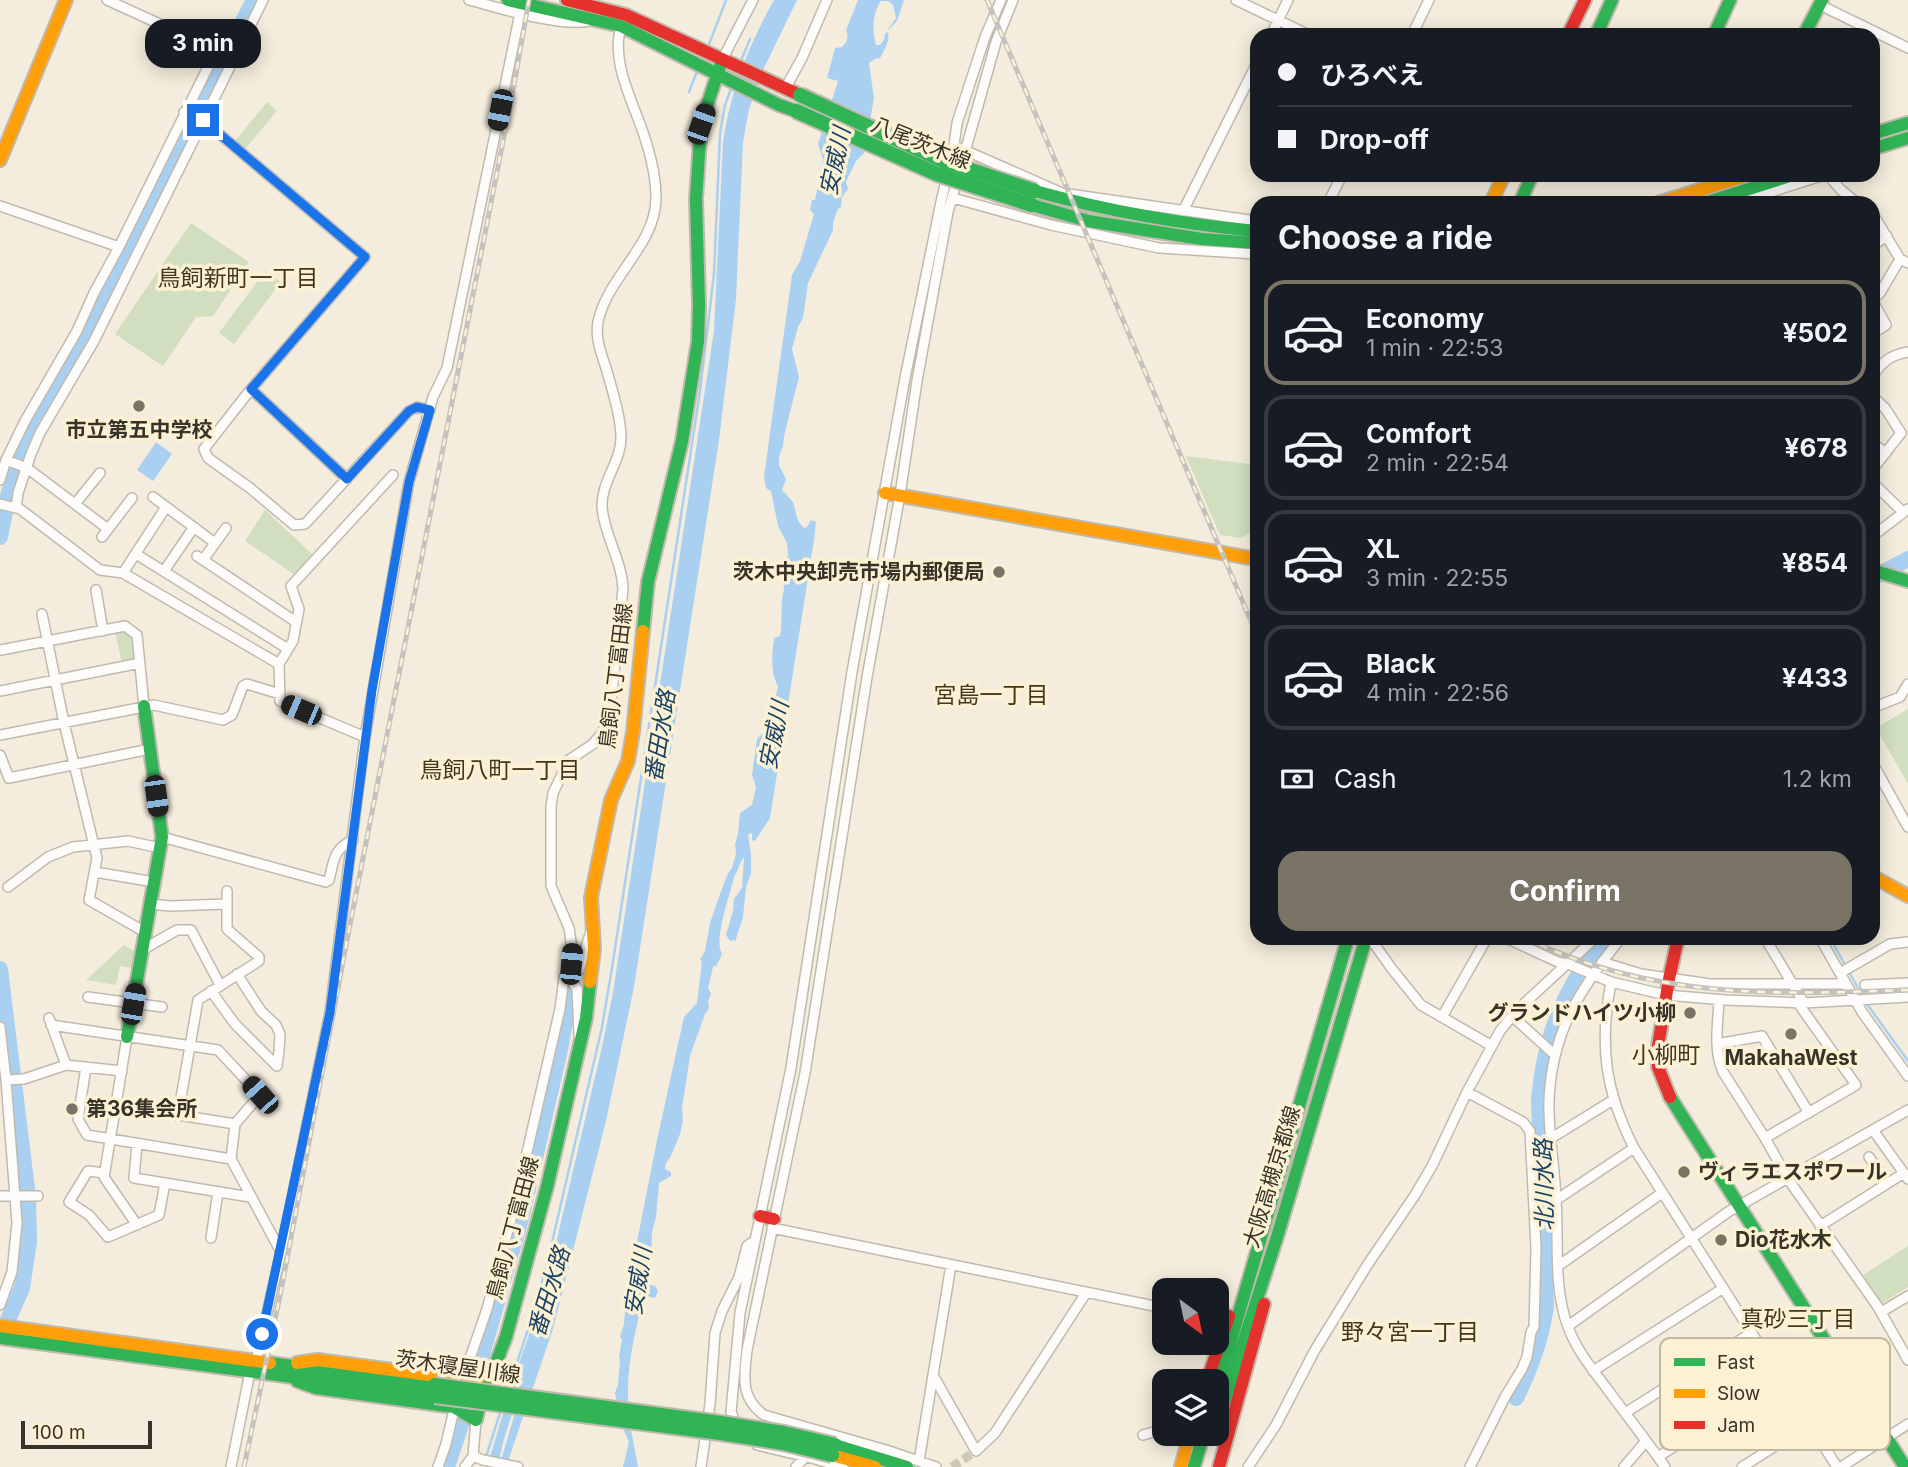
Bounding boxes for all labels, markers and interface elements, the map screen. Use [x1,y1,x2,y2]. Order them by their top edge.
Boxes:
callout: 3 min [145,18,261,68]
text: 3 min [172,29,234,57]
text: ひろべえ [1320,59,1424,90]
car [486,87,515,133]
car [685,101,718,147]
route end [187,104,219,136]
street label: 八尾茨木線 [868,111,975,174]
water label: 安威川 [814,121,856,198]
text: Drop-off [1320,124,1429,155]
text: Choose a ride [1278,218,1493,257]
district label: 鳥飼新町一丁目 [158,264,319,292]
icon: car [1282,301,1345,364]
text: Economy [1366,303,1484,334]
text: ¥502 [1783,317,1848,348]
text: 1 min · 22:53 [1366,334,1504,362]
marker: 市立第五中学校 [131,398,147,414]
icon: car [1282,416,1345,479]
place label: 市立第五中学校 [66,417,213,442]
text: Comfort [1366,418,1471,449]
text: ¥678 [1785,432,1848,463]
text: 2 min · 22:54 [1366,449,1509,477]
icon: car [1282,531,1345,594]
text: XL [1366,533,1400,564]
text: ¥854 [1782,547,1848,578]
place label: 茨木中央卸売市場内郵便局 [733,559,985,584]
marker: 茨木中央卸売市場内郵便局 [991,564,1007,580]
text: 3 min · 22:55 [1366,564,1508,592]
street label: 鳥飼八丁富田線 [594,601,637,750]
icon: car [1282,646,1345,709]
text: Black [1366,648,1436,679]
text: ¥433 [1782,662,1848,693]
text: 4 min · 22:56 [1366,679,1509,707]
district label: 宮島一丁目 [934,681,1049,709]
water label: 番田水路 [639,686,681,784]
car [278,692,325,728]
water label: 安威川 [754,696,795,772]
district label: 鳥飼八町一丁目 [420,756,581,784]
icon: cash [1278,760,1316,798]
text: Cash [1334,763,1397,794]
text: 1.2 km [1783,765,1852,793]
car [143,774,170,818]
button: Confirm [1278,851,1852,931]
car [559,942,584,986]
car [120,981,147,1027]
place label: グランドハイツ小柳 [1487,1000,1676,1025]
marker: グランドハイツ小柳 [1682,1005,1698,1021]
marker: MakahaWest [1783,1026,1799,1042]
district label: 小柳町 [1632,1041,1701,1069]
place label: MakahaWest [1724,1045,1858,1070]
car [239,1072,282,1118]
place label: 第36集会所 [86,1096,197,1121]
marker: 第36集会所 [64,1101,80,1117]
street label: 大阪高槻京都線 [1238,1103,1305,1251]
water label: 北川水路 [1529,1137,1559,1231]
street label: 鳥飼八丁富田線 [481,1154,544,1302]
place label: ヴィラエスポワール [1698,1159,1887,1184]
marker: ヴィラエスポワール [1676,1164,1692,1180]
place label: Dio花水木 [1735,1227,1832,1252]
marker: Dio花水木 [1713,1232,1729,1248]
water label: 番田水路 [522,1242,576,1340]
water label: 安威川 [619,1242,658,1317]
north arrow [1152,1278,1228,1354]
map controls [1152,1278,1229,1446]
district label: 真砂三丁目 [1741,1305,1856,1333]
route start [246,1318,278,1350]
district label: 野々宮一丁目 [1341,1318,1479,1346]
legend [1660,1338,1890,1450]
street label: 茨木寝屋川線 [394,1345,522,1388]
text: Fast [1717,1351,1755,1374]
button: layers [1152,1369,1229,1446]
text: Slow [1717,1382,1760,1405]
text: Jam [1717,1414,1755,1437]
scale bar [21,1418,152,1450]
text: 100 m [32,1421,86,1444]

